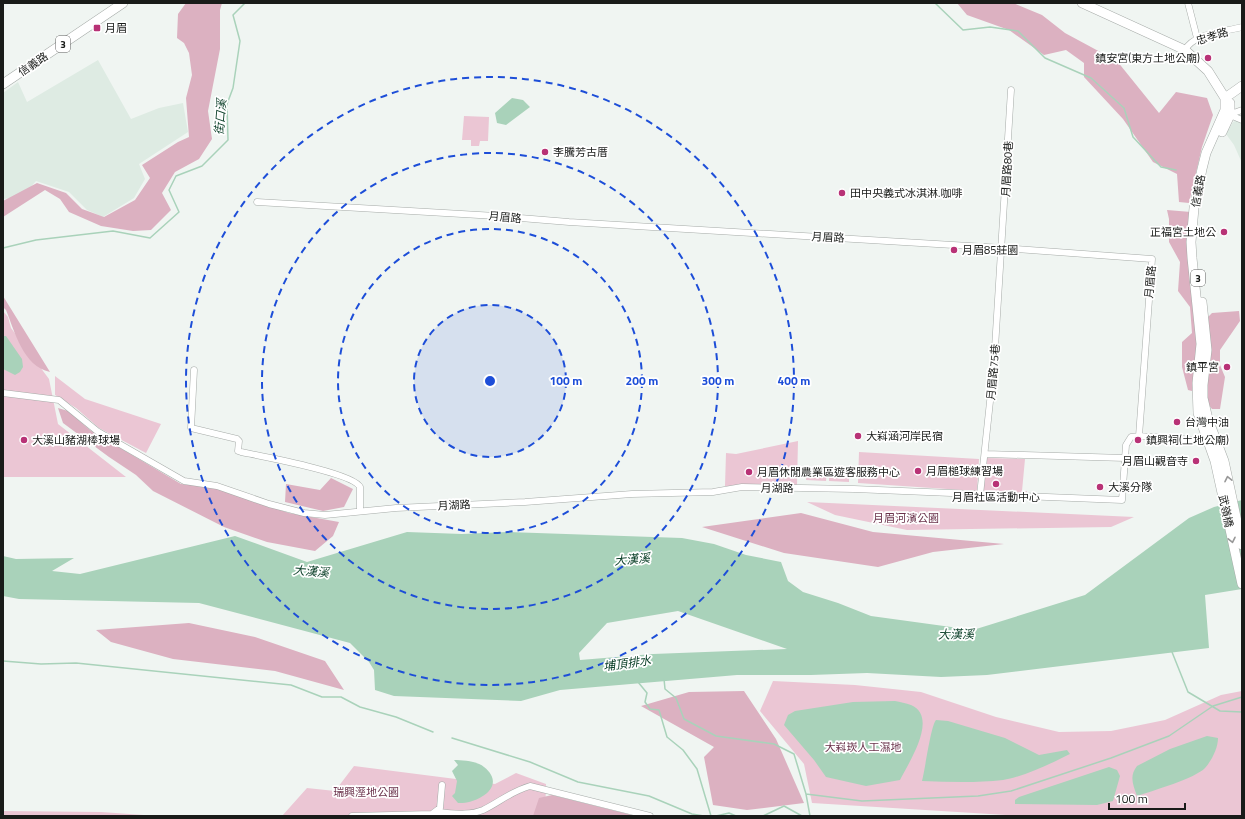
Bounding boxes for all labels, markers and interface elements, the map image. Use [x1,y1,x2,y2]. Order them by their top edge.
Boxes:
place label: 月眉 [105,20,127,36]
marker: 月眉 [92,23,102,33]
street label: 忠孝路 [1194,24,1230,48]
road number: 3 [56,36,70,52]
street label: 信義路 [15,48,51,80]
place label: 鎮安宮(東方土地公廟) [1095,50,1200,66]
marker: 鎮安宮(東方土地公廟) [1203,53,1213,63]
water label: 街口溪 [209,96,231,136]
street label: 月眉路80巷 [998,140,1016,198]
place label: 李騰芳古厝 [553,144,608,160]
marker: 李騰芳古厝 [540,147,550,157]
street label: 信義路 [1187,173,1209,209]
place label: 田中央義式冰淇淋.咖啡 [850,185,962,201]
marker: 田中央義式冰淇淋.咖啡 [837,188,847,198]
street label: 月眉路 [488,208,522,226]
place label: 正福宮土地公 [1150,224,1216,240]
marker: 正福宮土地公 [1219,227,1229,237]
street label: 月眉路 [811,228,845,246]
place label: 月眉85莊園 [962,242,1018,258]
marker: 月眉85莊園 [949,245,959,255]
street label: 月眉路 [1141,265,1159,299]
road number: 3 [1191,270,1205,286]
street label: 月眉路75巷 [983,343,1003,401]
place label: 鎮平宮 [1186,359,1219,375]
marker: 鎮平宮 [1222,362,1232,372]
text: 100 m [550,371,582,390]
text: 200 m [626,371,658,390]
text: 300 m [702,371,734,390]
text: 400 m [778,371,810,390]
centre of rings [483,374,497,388]
place label: 台灣中油 [1185,414,1229,430]
marker: 台灣中油 [1172,417,1182,427]
place label: 大嵙涵河岸民宿 [866,428,943,444]
marker: 大嵙涵河岸民宿 [853,431,863,441]
place label: 大溪山豬湖棒球場 [32,432,120,448]
place label: 鎮興祠(土地公廟) [1146,432,1229,448]
marker: 大溪山豬湖棒球場 [19,435,29,445]
marker: 鎮興祠(土地公廟) [1133,435,1143,445]
place label: 月眉山觀音寺 [1122,453,1188,469]
marker: 月眉山觀音寺 [1191,456,1201,466]
place label: 月眉槌球練習場 [926,463,1003,479]
place label: 月眉休閒農業區遊客服務中心 [757,464,900,480]
marker: 月眉槌球練習場 [913,466,923,476]
marker: 月眉休閒農業區遊客服務中心 [744,467,754,477]
one-way arrow [1225,476,1233,482]
marker: 月眉社區活動中心 [991,479,1001,489]
place label: 大溪分隊 [1108,479,1152,495]
street label: 月湖路 [760,480,794,496]
marker: 大溪分隊 [1095,482,1105,492]
place label: 月眉社區活動中心 [952,489,1040,505]
street label: 武嶺橋 [1215,493,1237,529]
street label: 月湖路 [437,496,471,514]
park label: 月眉河濱公園 [873,510,939,526]
one-way arrow [1228,537,1236,543]
water label: 大漢溪 [613,548,653,570]
water label: 大漢溪 [292,560,332,582]
water label: 大漢溪 [938,624,976,644]
water label: 埔頂排水 [602,650,653,676]
park label: 大嵙崁人工濕地 [825,739,902,755]
park label: 瑞興溼地公園 [333,784,399,800]
scale bar [1109,785,1185,811]
text: 100 m [1115,789,1148,808]

